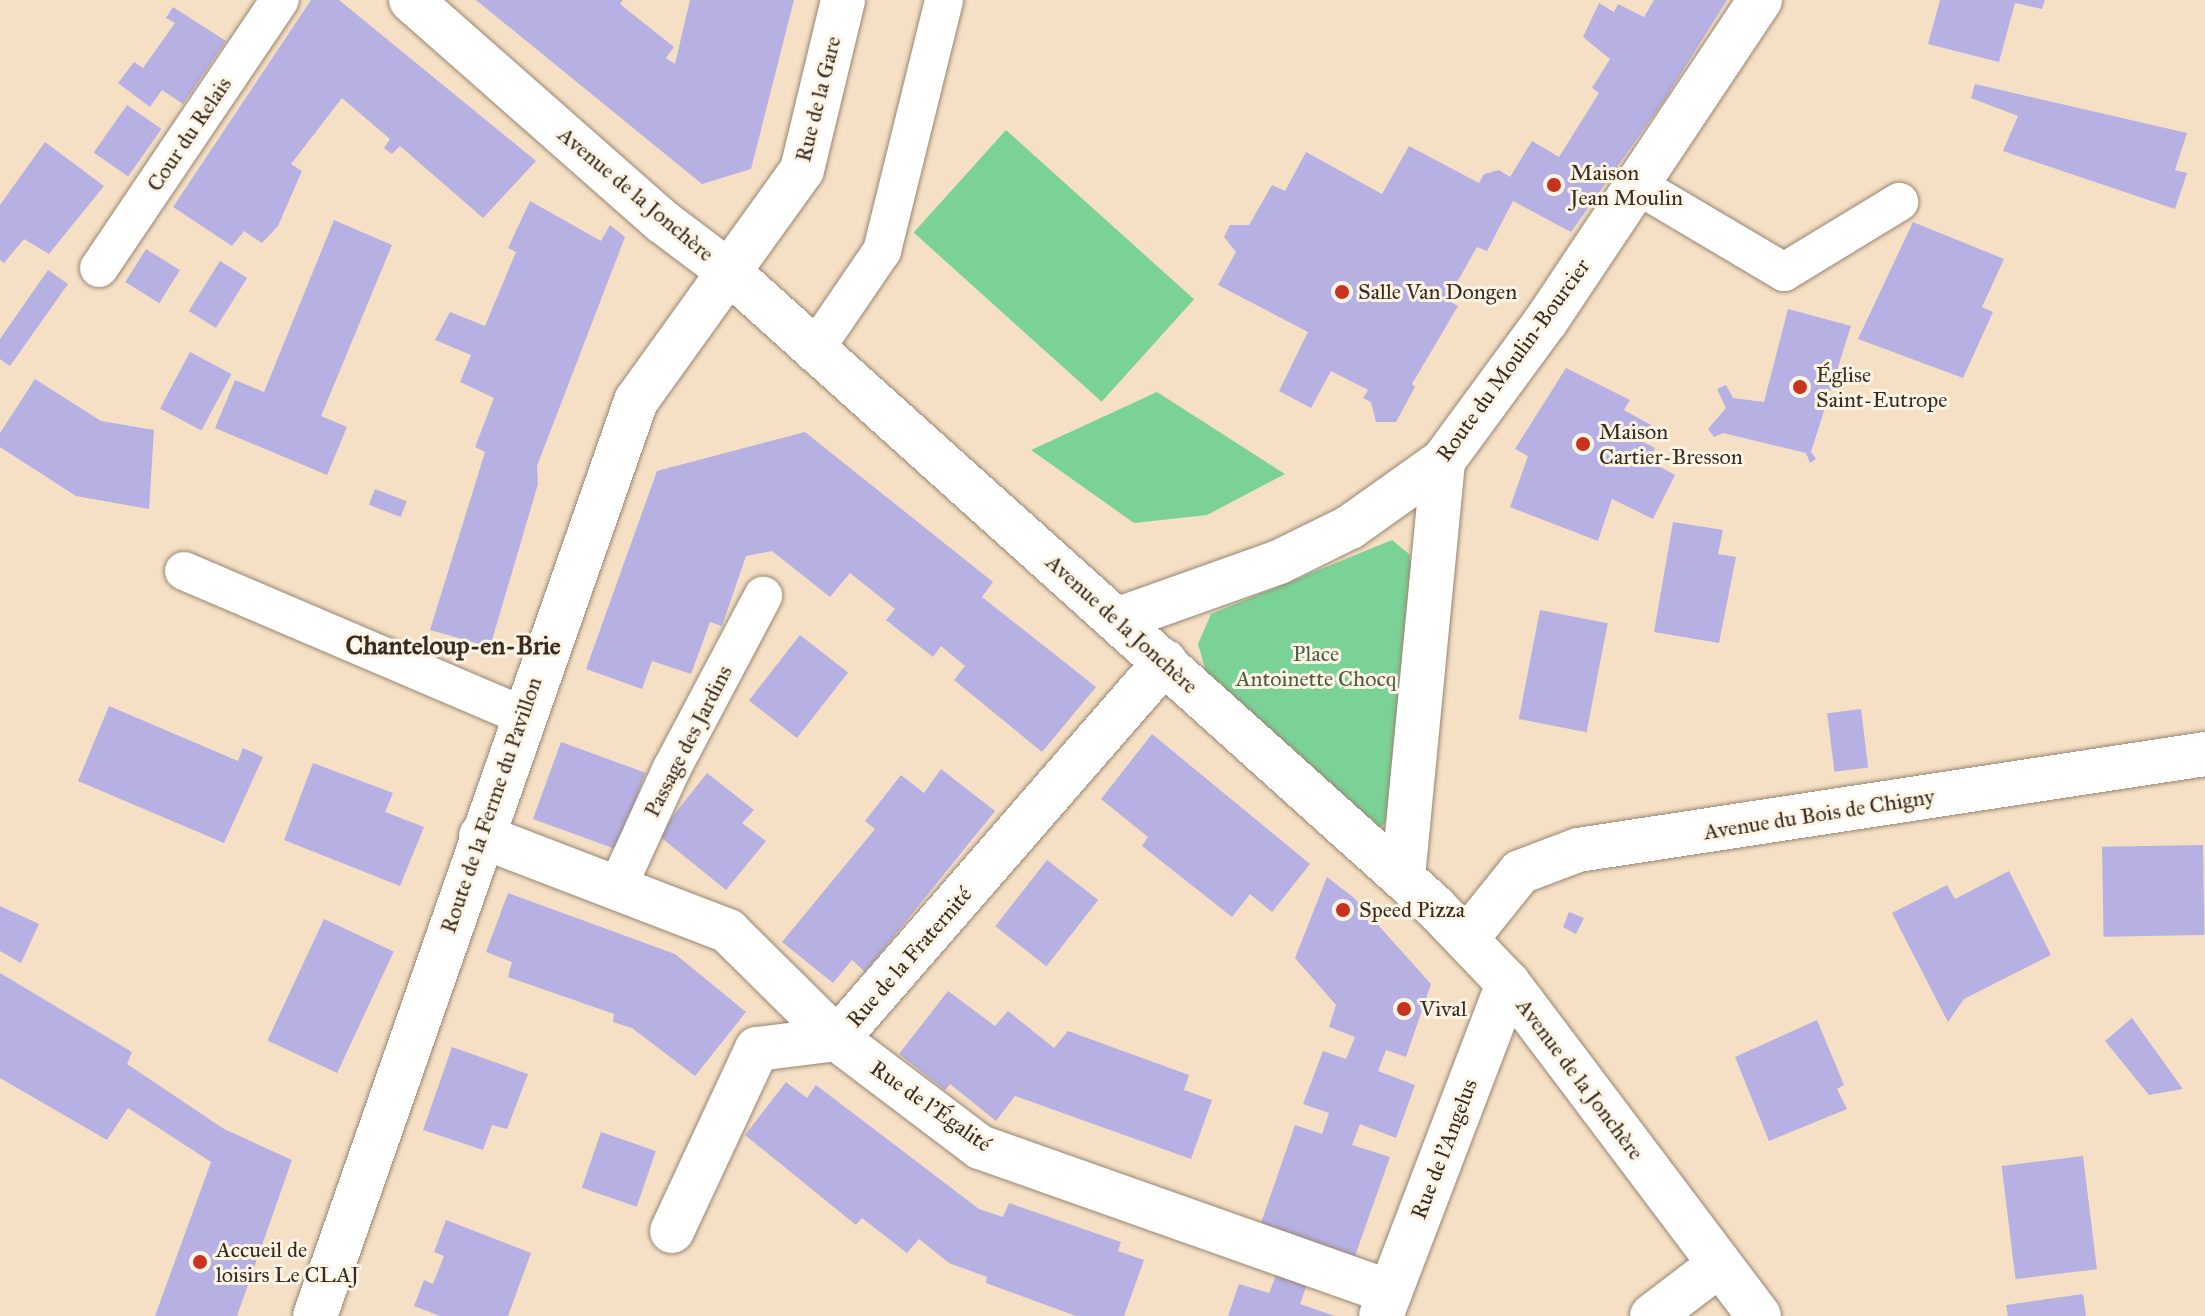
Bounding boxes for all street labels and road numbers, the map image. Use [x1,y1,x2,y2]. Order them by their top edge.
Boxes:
street label: Rue de la Gare [790,33,846,165]
street label: Cour du Relais [141,72,237,196]
street label: Avenue de la Jonchère [553,121,719,267]
street label: Route du Moulin-Bourcier [1431,254,1595,466]
street label: Avenue de la Jonchère [1041,549,1203,699]
street label: Passage des Jardins [638,661,738,821]
street label: Route de la Ferme du Pavillon [435,674,547,936]
street label: Avenue du Bois de Chigny [1702,783,1936,845]
street label: Rue de la Fraternité [841,881,977,1033]
street label: Avenue de la Jonchère [1511,993,1649,1165]
street label: Rue de l'Égalité [866,1055,996,1157]
street label: Rue de l'Angelus [1405,1075,1483,1223]

